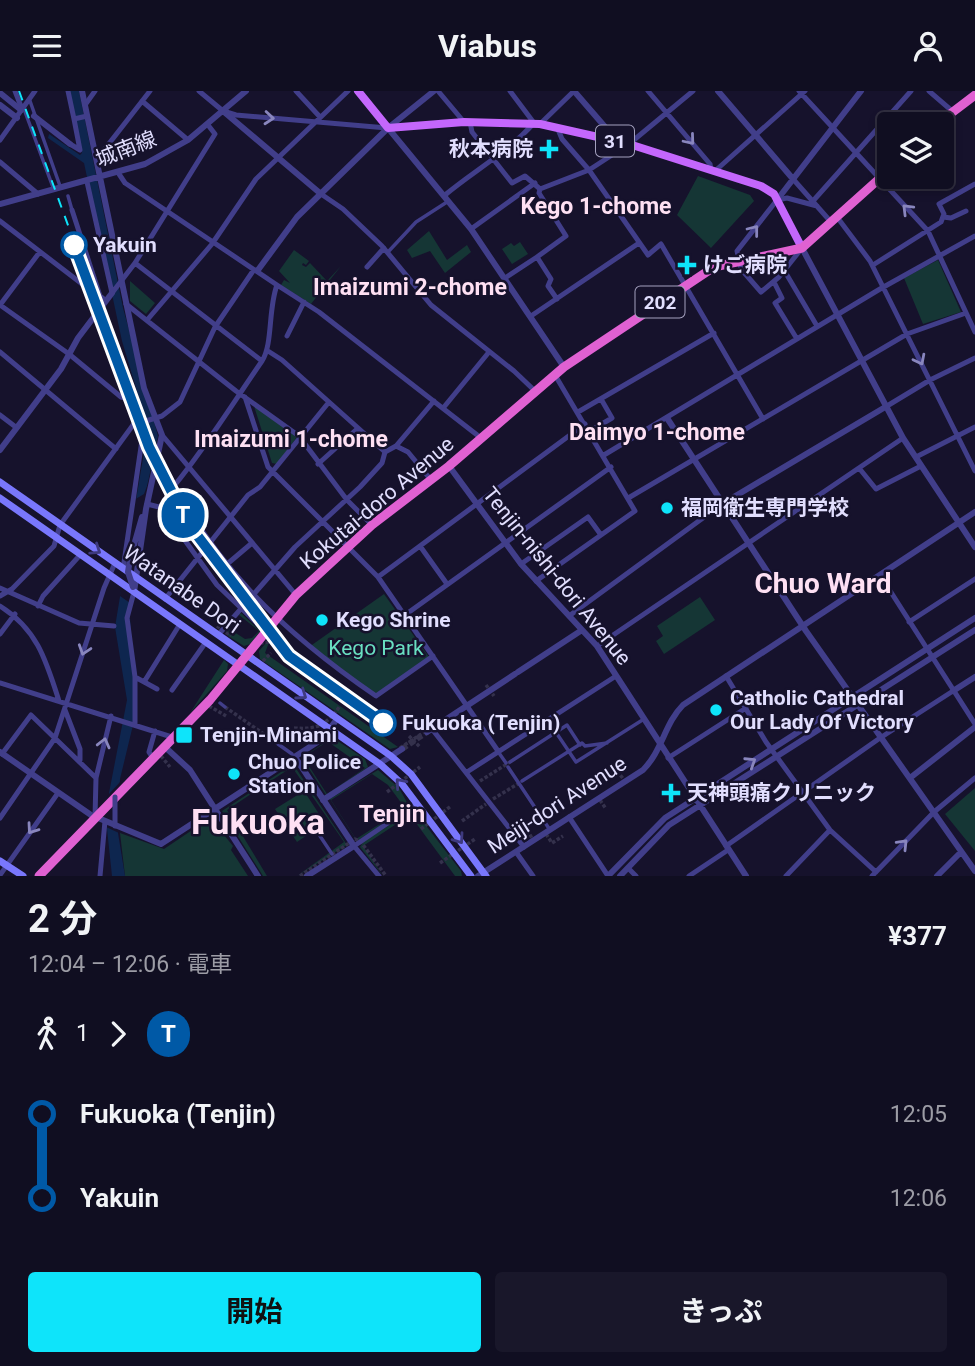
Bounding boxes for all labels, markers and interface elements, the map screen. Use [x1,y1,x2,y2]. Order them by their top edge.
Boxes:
icon: menu [28,27,66,65]
text: Viabus [438,27,537,65]
icon: person [909,27,947,65]
one-way arrow [264,110,275,125]
map controls [877,112,954,189]
button: layers [877,112,954,189]
road number: 31 [596,125,634,157]
street label: 城南線 [92,127,160,171]
one-way arrow [682,132,694,145]
place label: 秋本病院 [449,137,533,161]
marker: 秋本病院 [539,139,559,159]
district label: Kego 1-chome [520,193,672,220]
one-way arrow [902,205,915,218]
one-way arrow [745,225,758,237]
marker: Yakuin [61,232,87,258]
place label: Yakuin [93,233,157,257]
place label: けご病院 [703,253,787,277]
marker: けご病院 [677,255,697,275]
district label: Imaizumi 2-chome [313,274,507,301]
road number: 202 [636,287,684,317]
one-way arrow [912,353,926,365]
district label: Daimyo 1-chome [569,419,745,446]
district label: Imaizumi 1-chome [194,426,388,453]
street label: Kokutai-doro Avenue [295,432,459,574]
street label: Tenjin-nishi-dori Avenue [478,482,636,670]
line badge: T [160,492,206,538]
place label: 福岡衛生専門学校 [681,496,849,520]
marker: 福岡衛生専門学校 [659,500,675,516]
text: T [176,501,190,529]
street label: Watanabe Dori [119,540,245,638]
one-way arrow [88,542,101,554]
district label: Chuo Ward [754,567,892,600]
place label: Kego Shrine [336,608,451,632]
marker: Kego Shrine [314,612,330,628]
park label: Kego Park [328,636,424,660]
one-way arrow [77,644,92,656]
place label: Catholic Cathedral Our Lady Of Victory [730,686,914,734]
one-way arrow [294,687,307,699]
marker: Catholic Cathedral Our Lady Of Victory [708,702,724,718]
marker: Fukuoka (Tenjin) [370,710,396,736]
place label: Fukuoka (Tenjin) [402,711,560,735]
place label: Tenjin-Minami [200,723,337,747]
marker: Tenjin-Minami [174,725,194,745]
one-way arrow [96,737,110,749]
place label: Chuo Police Station [248,750,361,798]
street label: Meiji-dori Avenue [483,751,631,859]
one-way arrow [744,758,757,771]
marker: Chuo Police Station [226,766,242,782]
one-way arrow [396,778,408,791]
place label: 天神頭痛クリニック [687,781,876,805]
marker: 天神頭痛クリニック [661,783,681,803]
district label: Tenjin [359,800,425,828]
district label: Fukuoka [191,802,325,843]
one-way arrow [28,821,41,834]
one-way arrow [451,831,464,844]
one-way arrow [894,839,907,852]
text: 2 分 [28,897,97,941]
text: ¥377 [888,921,947,951]
text: 12:04 – 12:06 · 電車 [28,951,232,978]
icon: walk [28,1015,66,1053]
icon: forward [99,1015,137,1053]
text: 1 [76,1020,89,1047]
text: T [161,1020,176,1048]
text: Fukuoka (Tenjin) [80,1099,276,1129]
text: 12:05 [890,1101,947,1128]
text: Yakuin [80,1183,159,1213]
text: 12:06 [890,1185,947,1212]
button: 開始 [28,1272,481,1352]
button: きっぷ [495,1272,947,1352]

